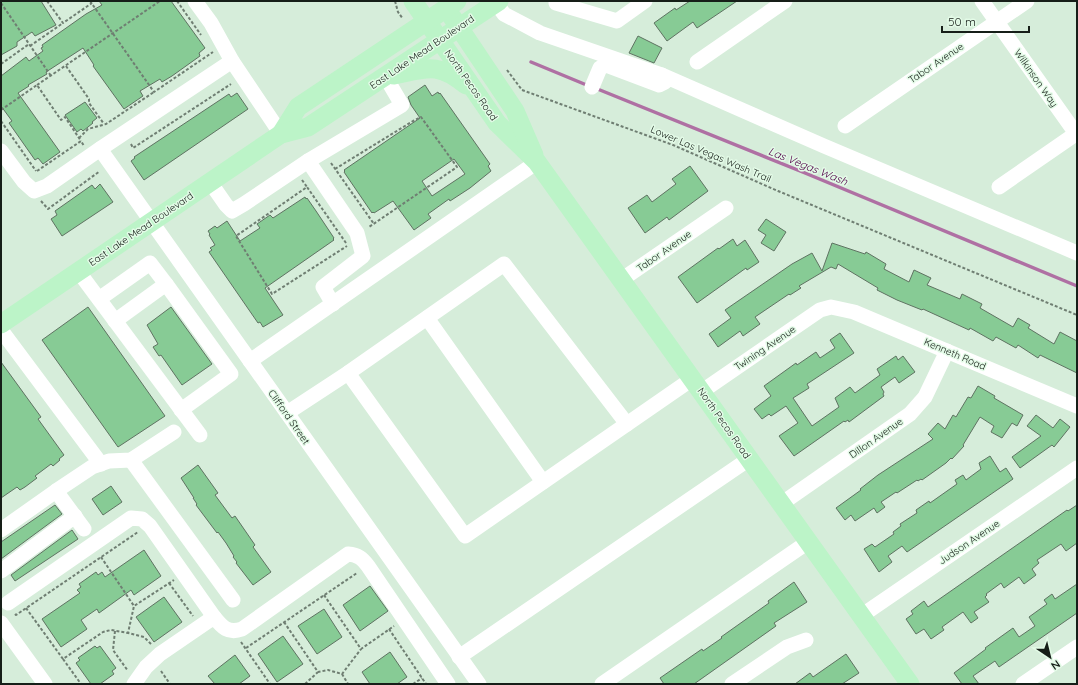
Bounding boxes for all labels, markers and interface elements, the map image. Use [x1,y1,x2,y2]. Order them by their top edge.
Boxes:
scale bar [942,8,1029,34]
street label: East Lake Mead Boulevard [367,12,477,92]
text: 50 m [948,14,976,29]
street label: Tabor Avenue [906,40,966,86]
street label: Wilkinson Way [1011,46,1061,110]
street label: North Pecos Road [442,47,500,123]
street label: Lower Las Vegas Wash Trail [649,123,773,185]
water label: Las Vegas Wash [766,144,850,189]
street label: East Lake Mead Boulevard [86,189,196,269]
street label: Tabor Avenue [634,227,694,275]
street label: Twining Avenue [732,322,799,373]
street label: Kenneth Road [922,335,988,373]
street label: North Pecos Road [695,385,753,461]
street label: Clifford Street [265,387,313,447]
street label: Dillon Avenue [847,415,906,461]
street label: Judson Avenue [936,517,1002,567]
north arrow [1030,637,1070,677]
text: N [1048,657,1063,673]

